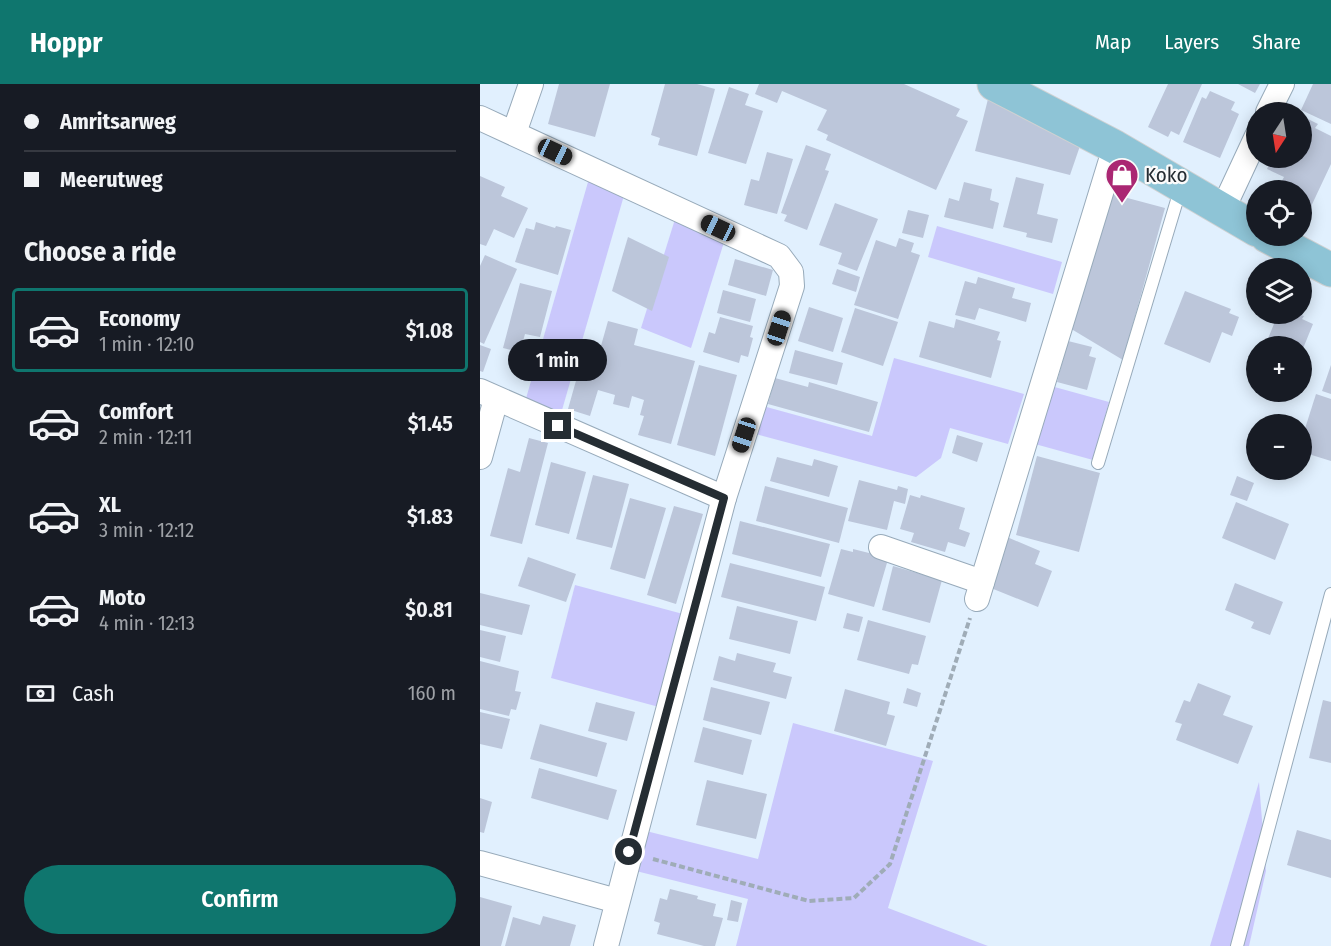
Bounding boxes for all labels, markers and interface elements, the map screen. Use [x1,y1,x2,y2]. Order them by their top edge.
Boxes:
text: Hoppr [30,26,102,59]
text: Map [1095,29,1131,55]
text: Layers [1164,29,1219,55]
text: Share [1252,29,1301,55]
north arrow [1246,102,1312,168]
map controls [1246,102,1312,480]
text: Amritsarweg [60,108,176,135]
car [535,136,575,168]
shop icon: Koko [1104,157,1140,204]
place label: Koko [1145,162,1188,188]
text: Meerutweg [60,166,163,193]
button: locate [1246,180,1312,246]
car [698,212,738,244]
text: Choose a ride [24,236,176,268]
button: layers [1246,258,1312,324]
icon: car [27,303,81,357]
text: Economy [99,305,180,332]
car [765,308,793,348]
text: $1.08 [406,317,453,344]
text: 1 min · 12:10 [99,332,194,356]
button: + [1246,336,1312,402]
callout: 1 min [508,339,608,381]
text: 1 min [536,348,579,372]
icon: car [27,396,81,450]
text: Comfort [99,398,173,425]
text: $1.45 [408,410,453,437]
route end [544,412,571,439]
button: − [1246,414,1312,480]
car [730,415,758,455]
text: 2 min · 12:11 [99,425,192,449]
icon: car [27,489,81,543]
text: XL [99,491,121,518]
text: $1.83 [407,503,453,530]
text: 3 min · 12:12 [99,518,194,542]
icon: car [27,582,81,636]
text: Moto [99,584,146,611]
text: $0.81 [405,596,453,623]
text: 4 min · 12:13 [99,611,195,635]
icon: cash [24,677,57,710]
text: Cash [72,680,115,707]
text: 160 m [408,681,456,705]
route start [615,838,642,865]
button: Confirm [24,865,456,934]

